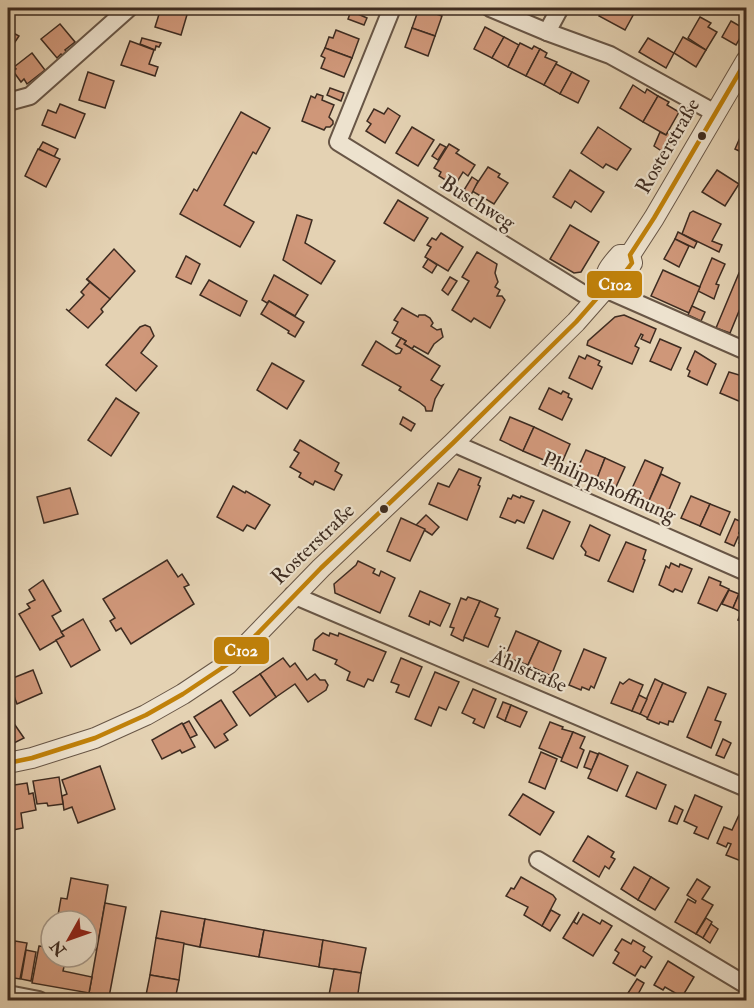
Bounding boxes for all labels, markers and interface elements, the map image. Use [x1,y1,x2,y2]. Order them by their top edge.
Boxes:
street label: Rosterstraße [630,93,706,199]
unlabelled marker [696,130,708,142]
street label: Buschweg [436,170,521,237]
line badge: C102 [586,270,643,299]
text: C102 [598,275,632,295]
street label: Philippshoffnung [538,445,681,529]
street label: Rosterstraße [265,497,361,591]
unlabelled marker [378,503,390,515]
line badge: C102 [213,636,270,665]
text: C102 [224,641,258,661]
street label: Ählstraße [486,642,571,699]
north arrow [39,909,99,969]
text: N [46,936,71,961]

